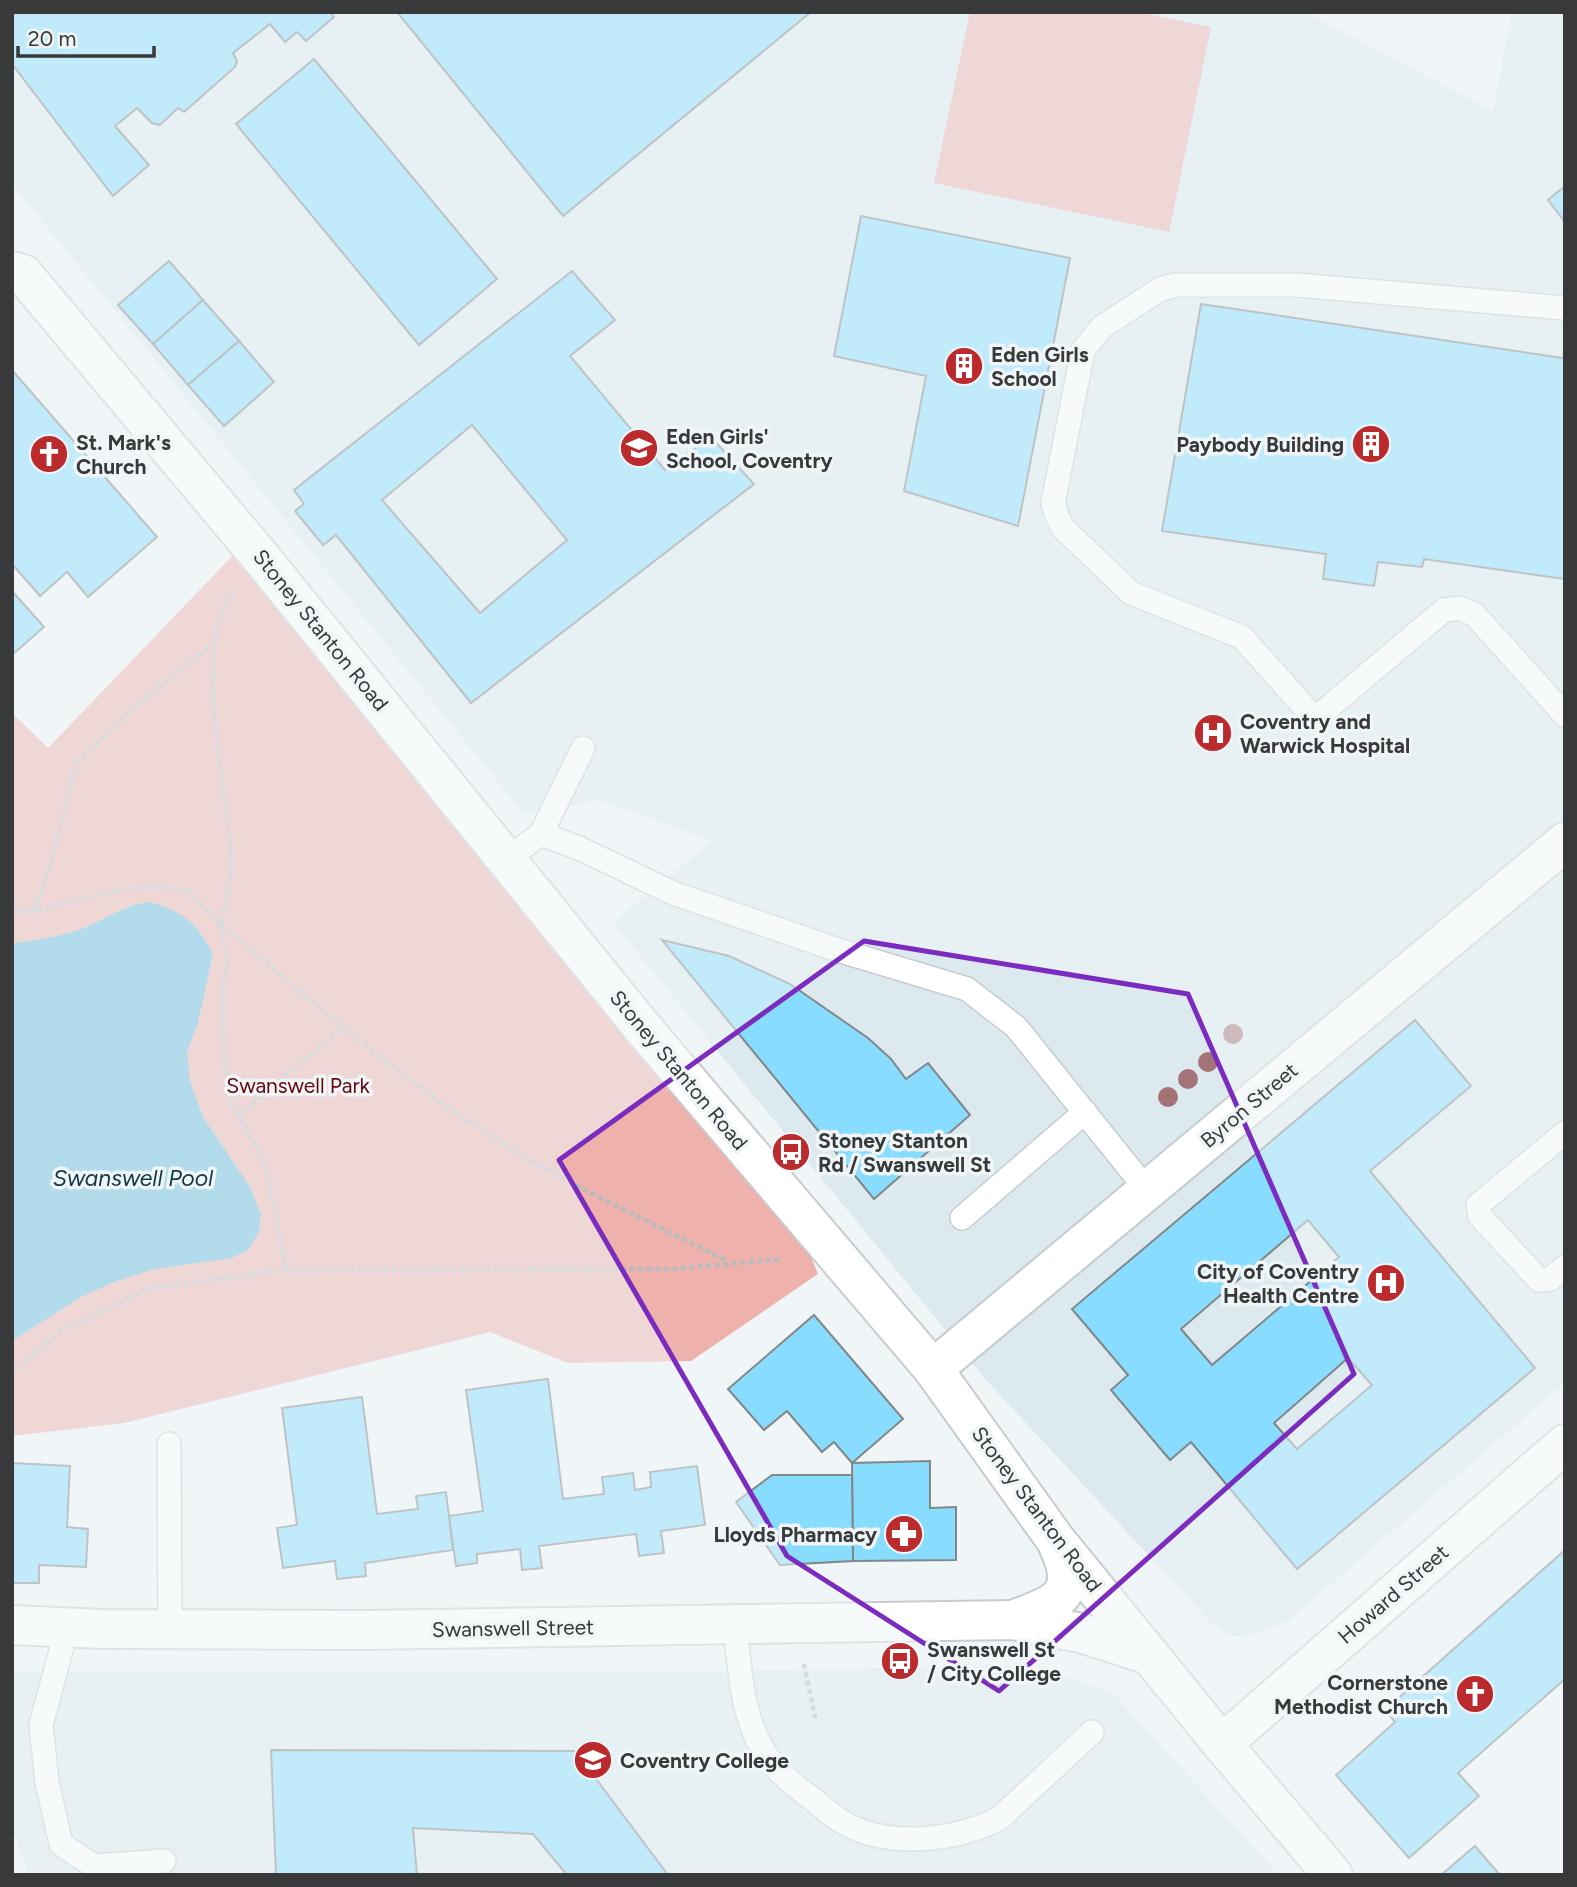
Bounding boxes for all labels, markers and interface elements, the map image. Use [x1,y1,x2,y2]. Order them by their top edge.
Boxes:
scale bar [18,14,154,58]
text: 20 m [28,26,76,51]
place label: Eden Girls School [991,342,1089,391]
building icon: Eden Girls School [943,345,985,387]
building icon: Paybody Building [1350,423,1392,465]
place label: Eden Girls' School, Coventry [666,424,833,473]
school or university icon: Eden Girls' School, Coventry [618,427,660,469]
place label: St. Mark's Church [76,430,171,479]
place label: Paybody Building [1176,432,1344,457]
church icon: St. Mark's Church [28,433,70,475]
street label: Stoney Stanton Road [248,544,394,716]
place label: Coventry and Warwick Hospital [1240,709,1410,758]
hospital icon: Coventry and Warwick Hospital [1192,712,1234,754]
street label: Stoney Stanton Road [605,985,753,1155]
street label: Byron Street [1195,1057,1303,1153]
park label: Swanswell Park [226,1073,371,1098]
place label: Stoney Stanton Rd / Swanswell St [818,1128,991,1177]
bus stop icon: Stoney Stanton Rd / Swanswell St [770,1131,812,1173]
water label: Swanswell Pool [53,1164,214,1192]
place label: City of Coventry Health Centre [1197,1259,1360,1308]
hospital icon: City of Coventry Health Centre [1365,1262,1407,1304]
street label: Stoney Stanton Road [967,1421,1107,1597]
pharmacy icon: Lloyds Pharmacy [883,1513,925,1555]
place label: Lloyds Pharmacy [713,1522,878,1547]
street label: Howard Street [1333,1539,1453,1649]
street label: Swanswell Street [432,1614,594,1642]
place label: Swanswell St / City College [927,1637,1061,1686]
bus stop icon: Swanswell St / City College [879,1640,921,1682]
place label: Cornerstone Methodist Church [1274,1670,1448,1719]
church icon: Cornerstone Methodist Church [1454,1673,1496,1715]
school or university icon: Coventry College [572,1739,614,1781]
place label: Coventry College [620,1748,789,1773]

